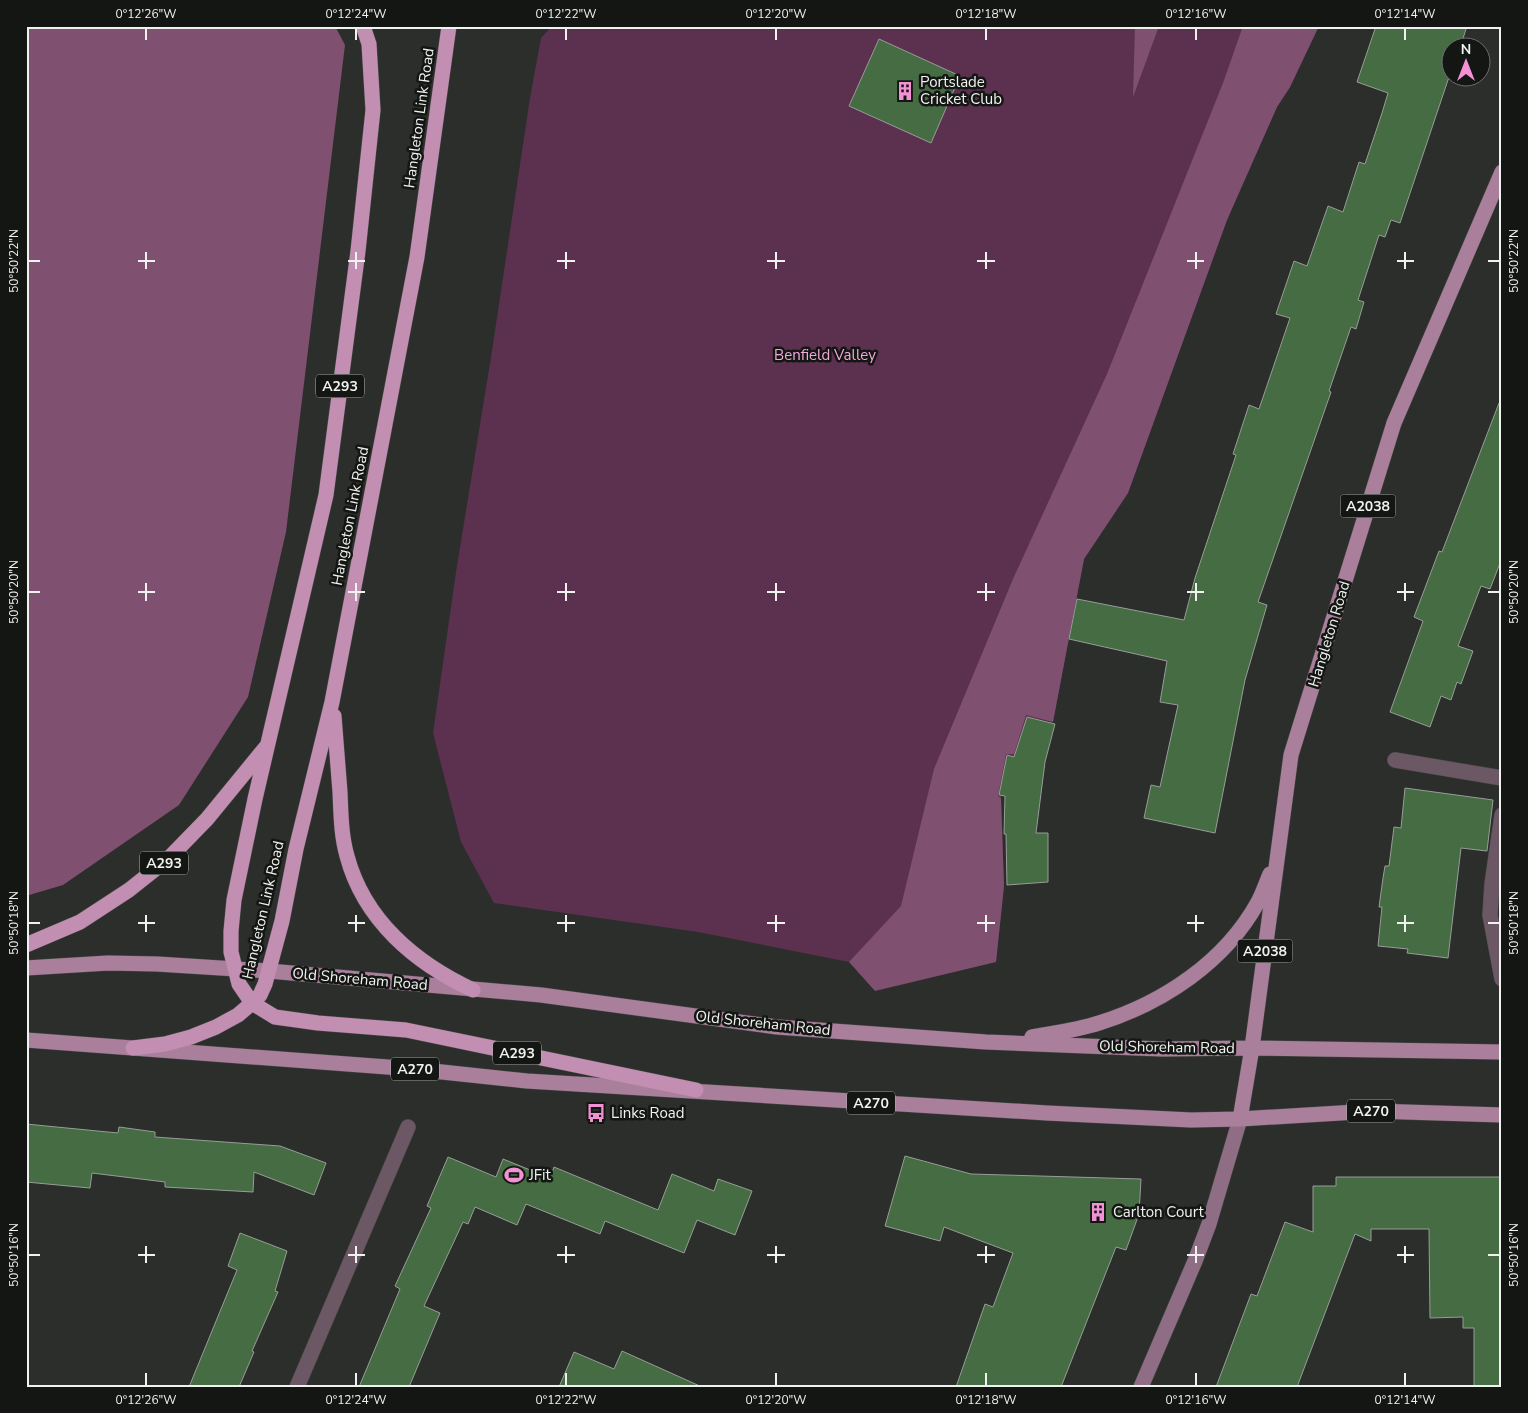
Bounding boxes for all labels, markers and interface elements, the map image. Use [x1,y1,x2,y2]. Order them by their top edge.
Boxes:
text: 0°12'26"W [115,6,177,22]
text: 0°12'24"W [325,6,387,22]
text: 0°12'22"W [535,6,597,22]
text: 0°12'20"W [745,6,807,22]
text: 0°12'18"W [955,6,1017,22]
text: 0°12'16"W [1165,6,1227,22]
text: 0°12'14"W [1374,6,1436,22]
north arrow [1440,38,1490,88]
text: N [1461,40,1471,59]
street label: Hangleton Link Road [399,47,439,189]
place label: Portslade Cricket Club [920,72,1002,109]
building icon: Portslade Cricket Club [894,80,916,102]
text: 50°50'22"N [6,229,22,293]
text: 50°50'22"N [1506,229,1522,293]
park label: Benfield Valley [774,345,876,365]
road number: A293 [316,374,364,398]
street label: Hangleton Link Road [327,445,373,587]
road number: A2038 [1340,494,1396,518]
text: 50°50'20"N [6,560,22,624]
text: 50°50'20"N [1506,560,1522,624]
street label: Hangleton Road [1303,579,1355,689]
street label: Hangleton Link Road [237,839,289,981]
road number: A293 [140,851,188,874]
text: 50°50'18"N [6,891,22,955]
text: 50°50'18"N [1506,891,1522,955]
road number: A2038 [1238,939,1292,962]
street label: Old Shoreham Road [291,963,429,995]
street label: Old Shoreham Road [694,1006,832,1040]
street label: Old Shoreham Road [1099,1036,1235,1058]
road number: A293 [493,1042,541,1064]
road number: A270 [391,1058,439,1080]
road number: A270 [847,1092,895,1114]
road number: A270 [1347,1100,1395,1122]
bus stop icon: Links Road [585,1102,607,1124]
place label: Links Road [611,1103,684,1123]
sports icon: JFit [503,1164,525,1186]
place label: JFit [528,1165,552,1185]
building icon: Carlton Court [1087,1201,1109,1223]
place label: Carlton Court [1113,1202,1204,1222]
text: 50°50'16"N [6,1223,22,1287]
text: 50°50'16"N [1506,1223,1522,1287]
text: 0°12'26"W [115,1392,177,1408]
text: 0°12'24"W [325,1392,387,1408]
text: 0°12'22"W [535,1392,597,1408]
text: 0°12'20"W [745,1392,807,1408]
text: 0°12'18"W [955,1392,1017,1408]
text: 0°12'16"W [1165,1392,1227,1408]
text: 0°12'14"W [1374,1392,1436,1408]

